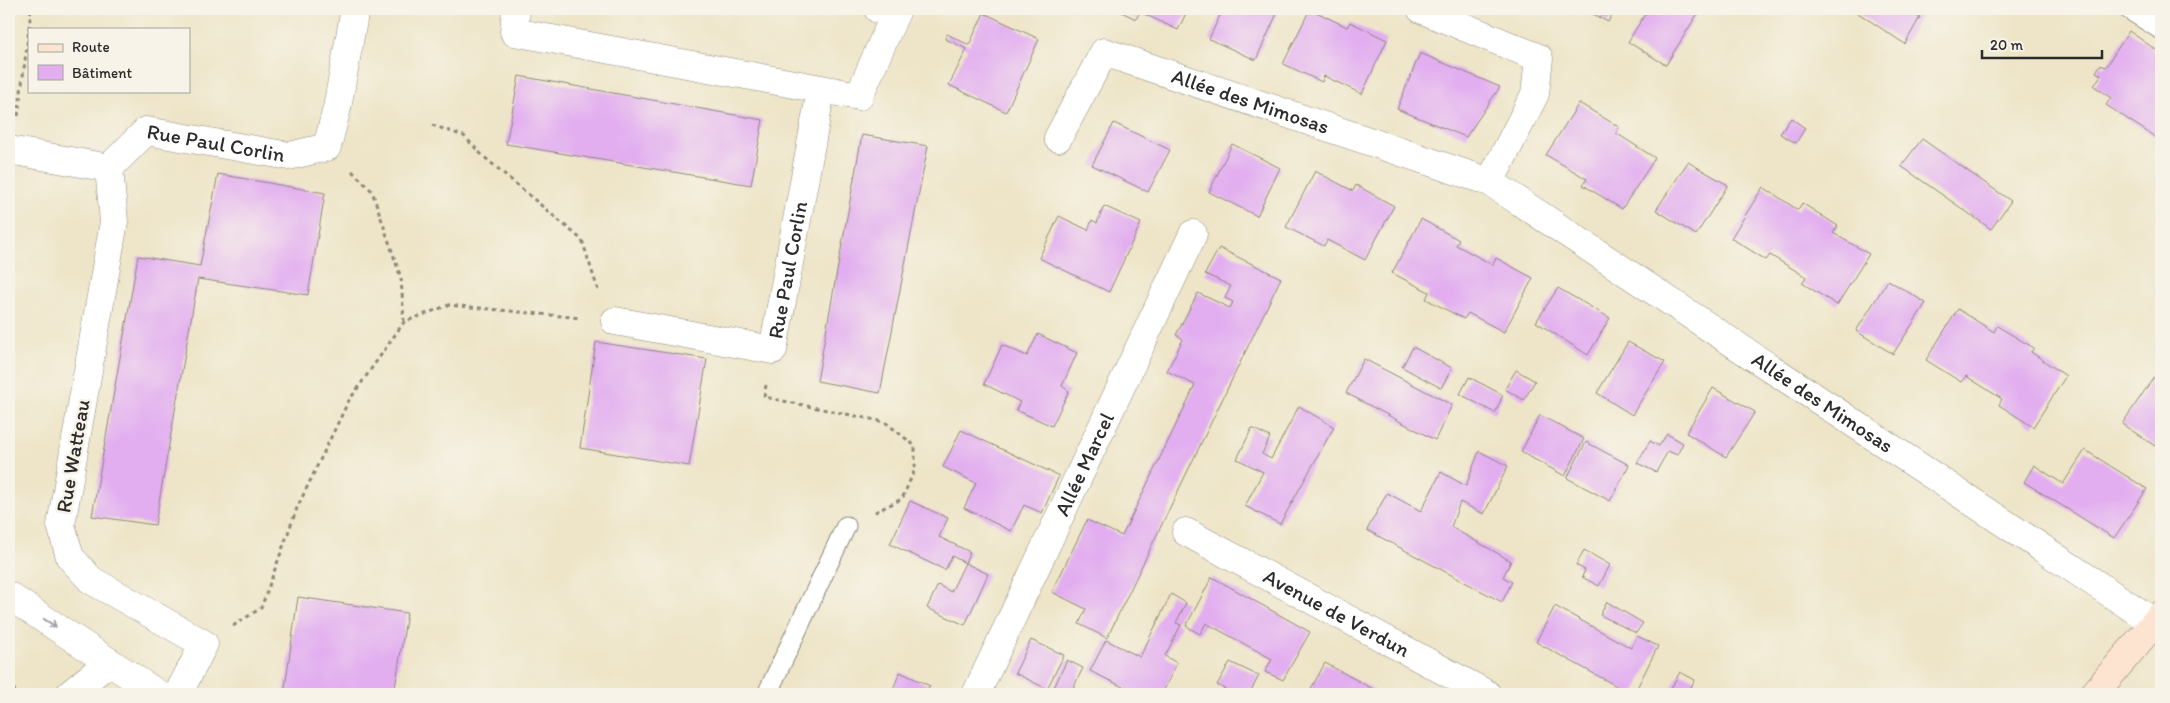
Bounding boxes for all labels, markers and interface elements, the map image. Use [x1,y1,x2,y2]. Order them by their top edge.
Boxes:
legend [28,28,190,92]
scale bar [1982,28,2102,60]
text: 20 m [1990,36,2024,54]
text: Route [72,38,110,56]
street label: Allée des Mimosas [1169,63,1332,139]
text: Bâtiment [72,64,133,82]
street label: Rue Paul Corlin [145,118,287,167]
street label: Rue Paul Corlin [762,199,812,341]
street label: Allée des Mimosas [1747,346,1898,458]
street label: Rue Watteau [50,397,95,515]
street label: Allée Marcel [1049,408,1119,520]
street label: Avenue de Verdun [1259,563,1414,662]
one-way arrow [42,618,56,628]

